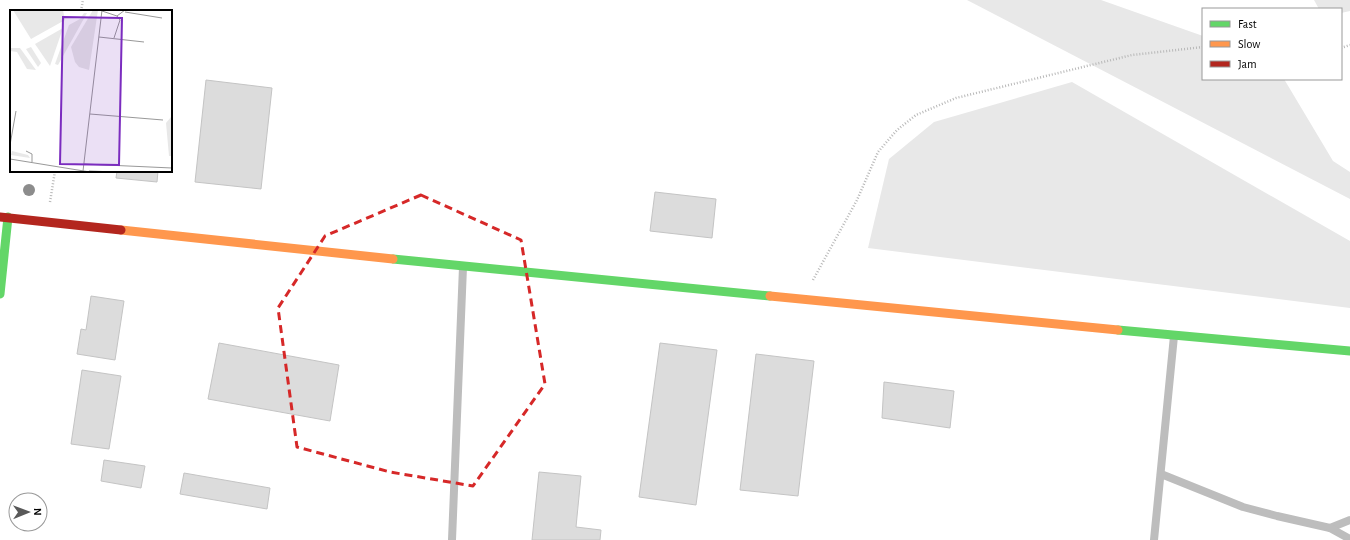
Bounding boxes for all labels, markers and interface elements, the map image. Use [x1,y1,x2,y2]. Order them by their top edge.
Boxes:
legend [1202,8,1342,80]
inset map [10,10,172,172]
text: Fast [1238,18,1257,30]
text: Slow [1238,38,1260,50]
text: Jam [1238,58,1257,70]
north arrow [8,492,48,532]
text: N [32,508,43,516]

